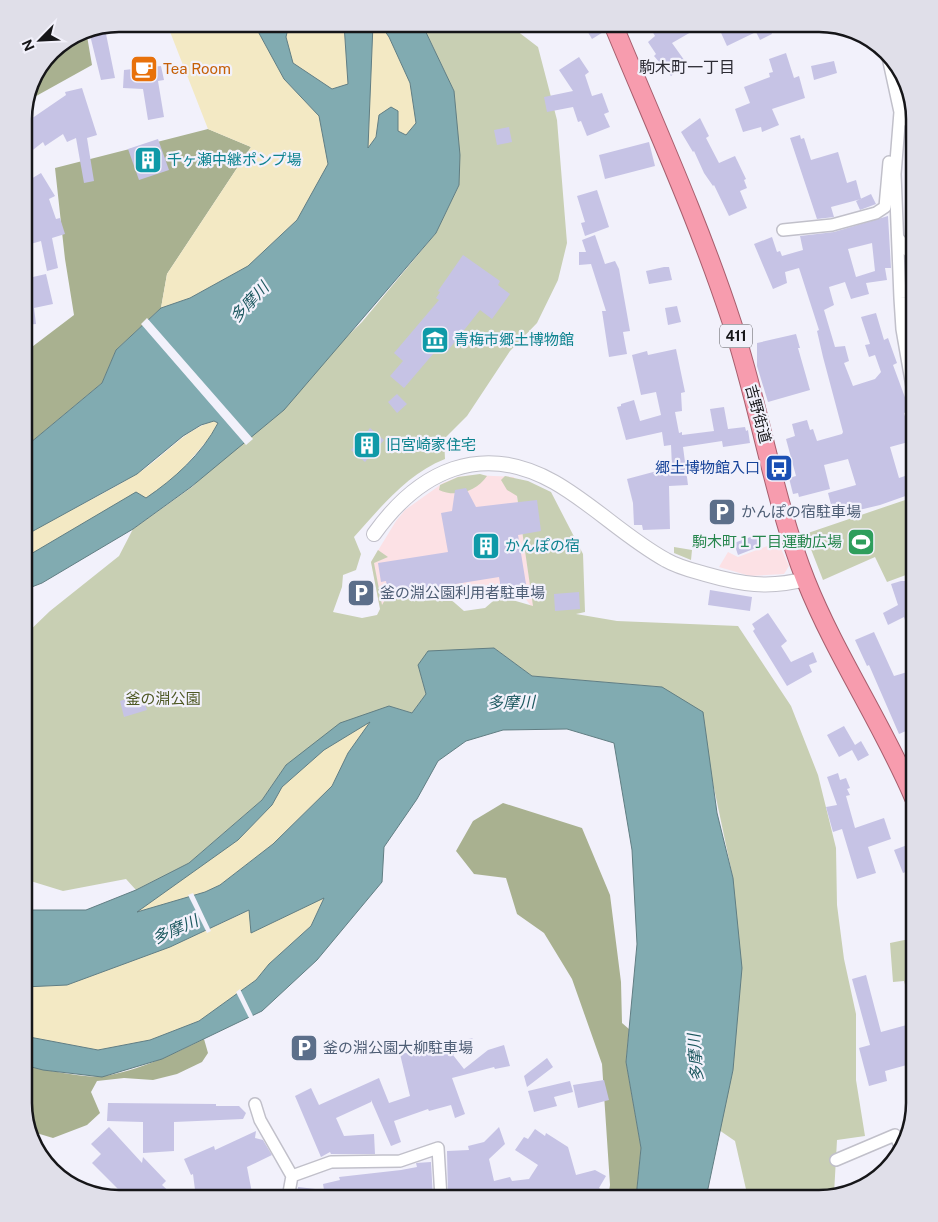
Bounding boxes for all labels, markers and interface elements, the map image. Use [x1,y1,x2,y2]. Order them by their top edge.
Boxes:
north arrow [15,15,65,65]
text: N [19,37,38,54]
cafe icon: Tea Room [129,54,159,84]
district label: 駒木町一丁目 [639,58,735,77]
place label: Tea Room [163,60,231,77]
building icon: 千ヶ瀬中継ポンプ場 [133,145,163,175]
place label: 千ヶ瀬中継ポンプ場 [167,151,302,168]
water label: 多摩川 [226,277,274,326]
road number: 411 [720,324,752,348]
museum icon: 青梅市郷土博物館 [420,325,450,355]
place label: 青梅市郷土博物館 [454,331,574,348]
street label: 吉野街道 [743,383,774,445]
building icon: 旧宮崎家住宅 [352,430,382,460]
place label: 旧宮崎家住宅 [386,436,476,453]
bus stop icon: 郷土博物館入口 [764,453,794,483]
place label: 郷土博物館入口 [655,459,760,476]
parking icon: かんぽの宿駐車場 [707,497,737,527]
place label: かんぽの宿駐車場 [741,503,861,520]
sports icon: 駒木町１丁目運動広場 [846,527,876,557]
building icon: かんぽの宿 [471,531,501,561]
place label: 駒木町１丁目運動広場 [692,533,842,550]
place label: かんぽの宿 [505,537,580,554]
parking icon: 釜の淵公園利用者駐車場 [346,578,376,608]
place label: 釜の淵公園利用者駐車場 [380,584,545,601]
park label: 釜の淵公園 [125,690,201,707]
water label: 多摩川 [487,693,537,712]
water label: 多摩川 [149,910,203,948]
water label: 多摩川 [684,1031,707,1083]
parking icon: 釜の淵公園大柳駐車場 [289,1033,319,1063]
place label: 釜の淵公園大柳駐車場 [323,1039,473,1056]

